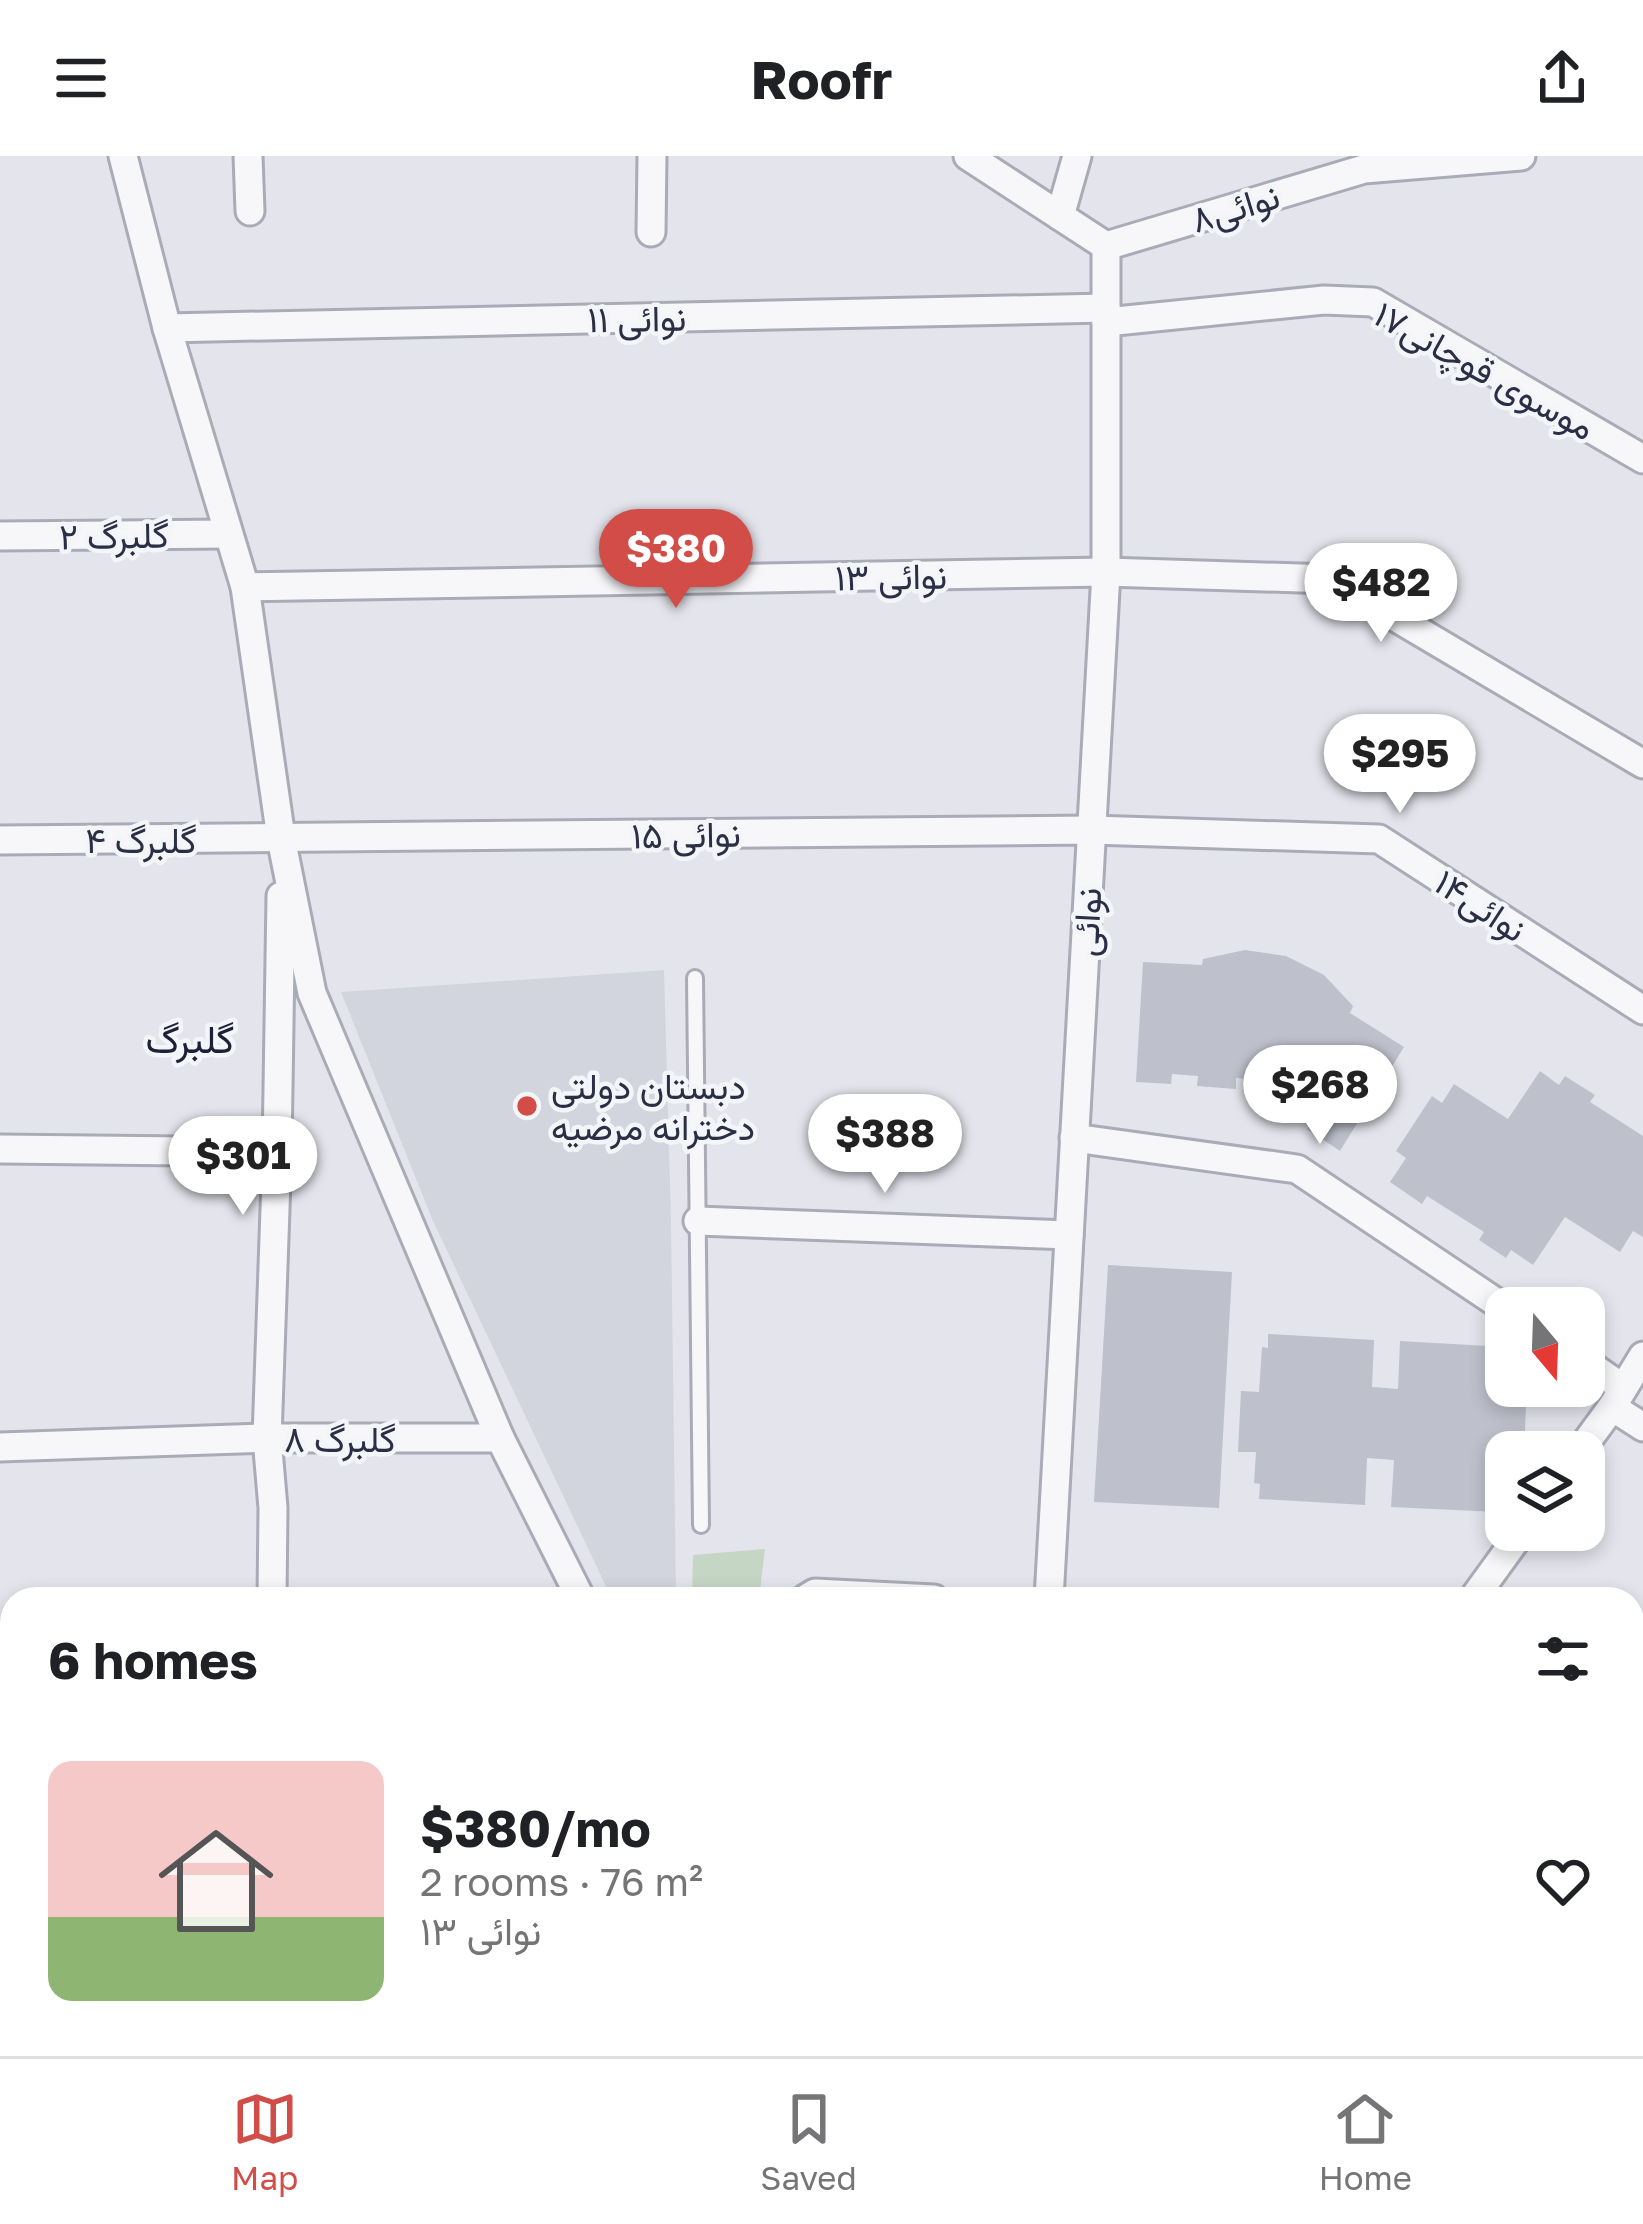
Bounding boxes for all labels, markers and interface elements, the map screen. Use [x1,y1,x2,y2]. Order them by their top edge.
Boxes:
icon: menu [48,45,114,111]
icon: share [1529,45,1595,111]
text: Roofr [750,46,893,111]
street label: نوائی۸ [1186,173,1285,243]
street label: موسوی قوچانی۱۷ [1365,292,1603,452]
street label: نوائی ۱۱ [587,296,687,342]
pin: $380 [605,509,747,611]
street label: گلبرگ ۲ [59,513,169,559]
text: $380 [626,524,726,571]
pin: $482 [1310,543,1452,645]
street label: نوائی ۱۳ [835,554,947,600]
text: $482 [1331,558,1431,605]
pin: $295 [1329,714,1471,816]
text: $295 [1351,729,1449,776]
street label: نوائی ۱۵ [631,812,741,858]
street label: گلبرگ ۴ [85,818,197,863]
street label: نوائی۱۴ [1426,860,1535,952]
street label: نوائی [1063,886,1111,958]
district label: گلبرگ [146,1015,234,1064]
pin: $268 [1249,1045,1391,1147]
text: $268 [1270,1060,1370,1107]
place label: دبستان دولتی دخترانه مرضیه [551,1064,755,1150]
marker: دبستان دولتی دخترانه مرضیه [514,1093,540,1119]
pin: $388 [814,1094,956,1196]
text: $388 [835,1109,935,1156]
pin: $301 [172,1116,314,1218]
text: $301 [195,1131,291,1178]
north arrow [1485,1287,1605,1407]
map controls [1485,1287,1605,1551]
street label: گلبرگ ۸ [284,1417,396,1462]
button: layers [1485,1431,1605,1551]
icon: filters [1530,1626,1596,1692]
text: 6 homes [48,1629,258,1690]
text: $380/mo [420,1797,651,1858]
icon: home [144,1809,288,1953]
icon: heart [1530,1848,1596,1914]
text: 2 rooms · 76 m² [420,1858,703,1905]
text: نوائی ۱۳ [420,1907,542,1954]
tab: Map [231,2086,298,2197]
tab: Saved [760,2086,857,2197]
tab: Home [1319,2086,1412,2197]

